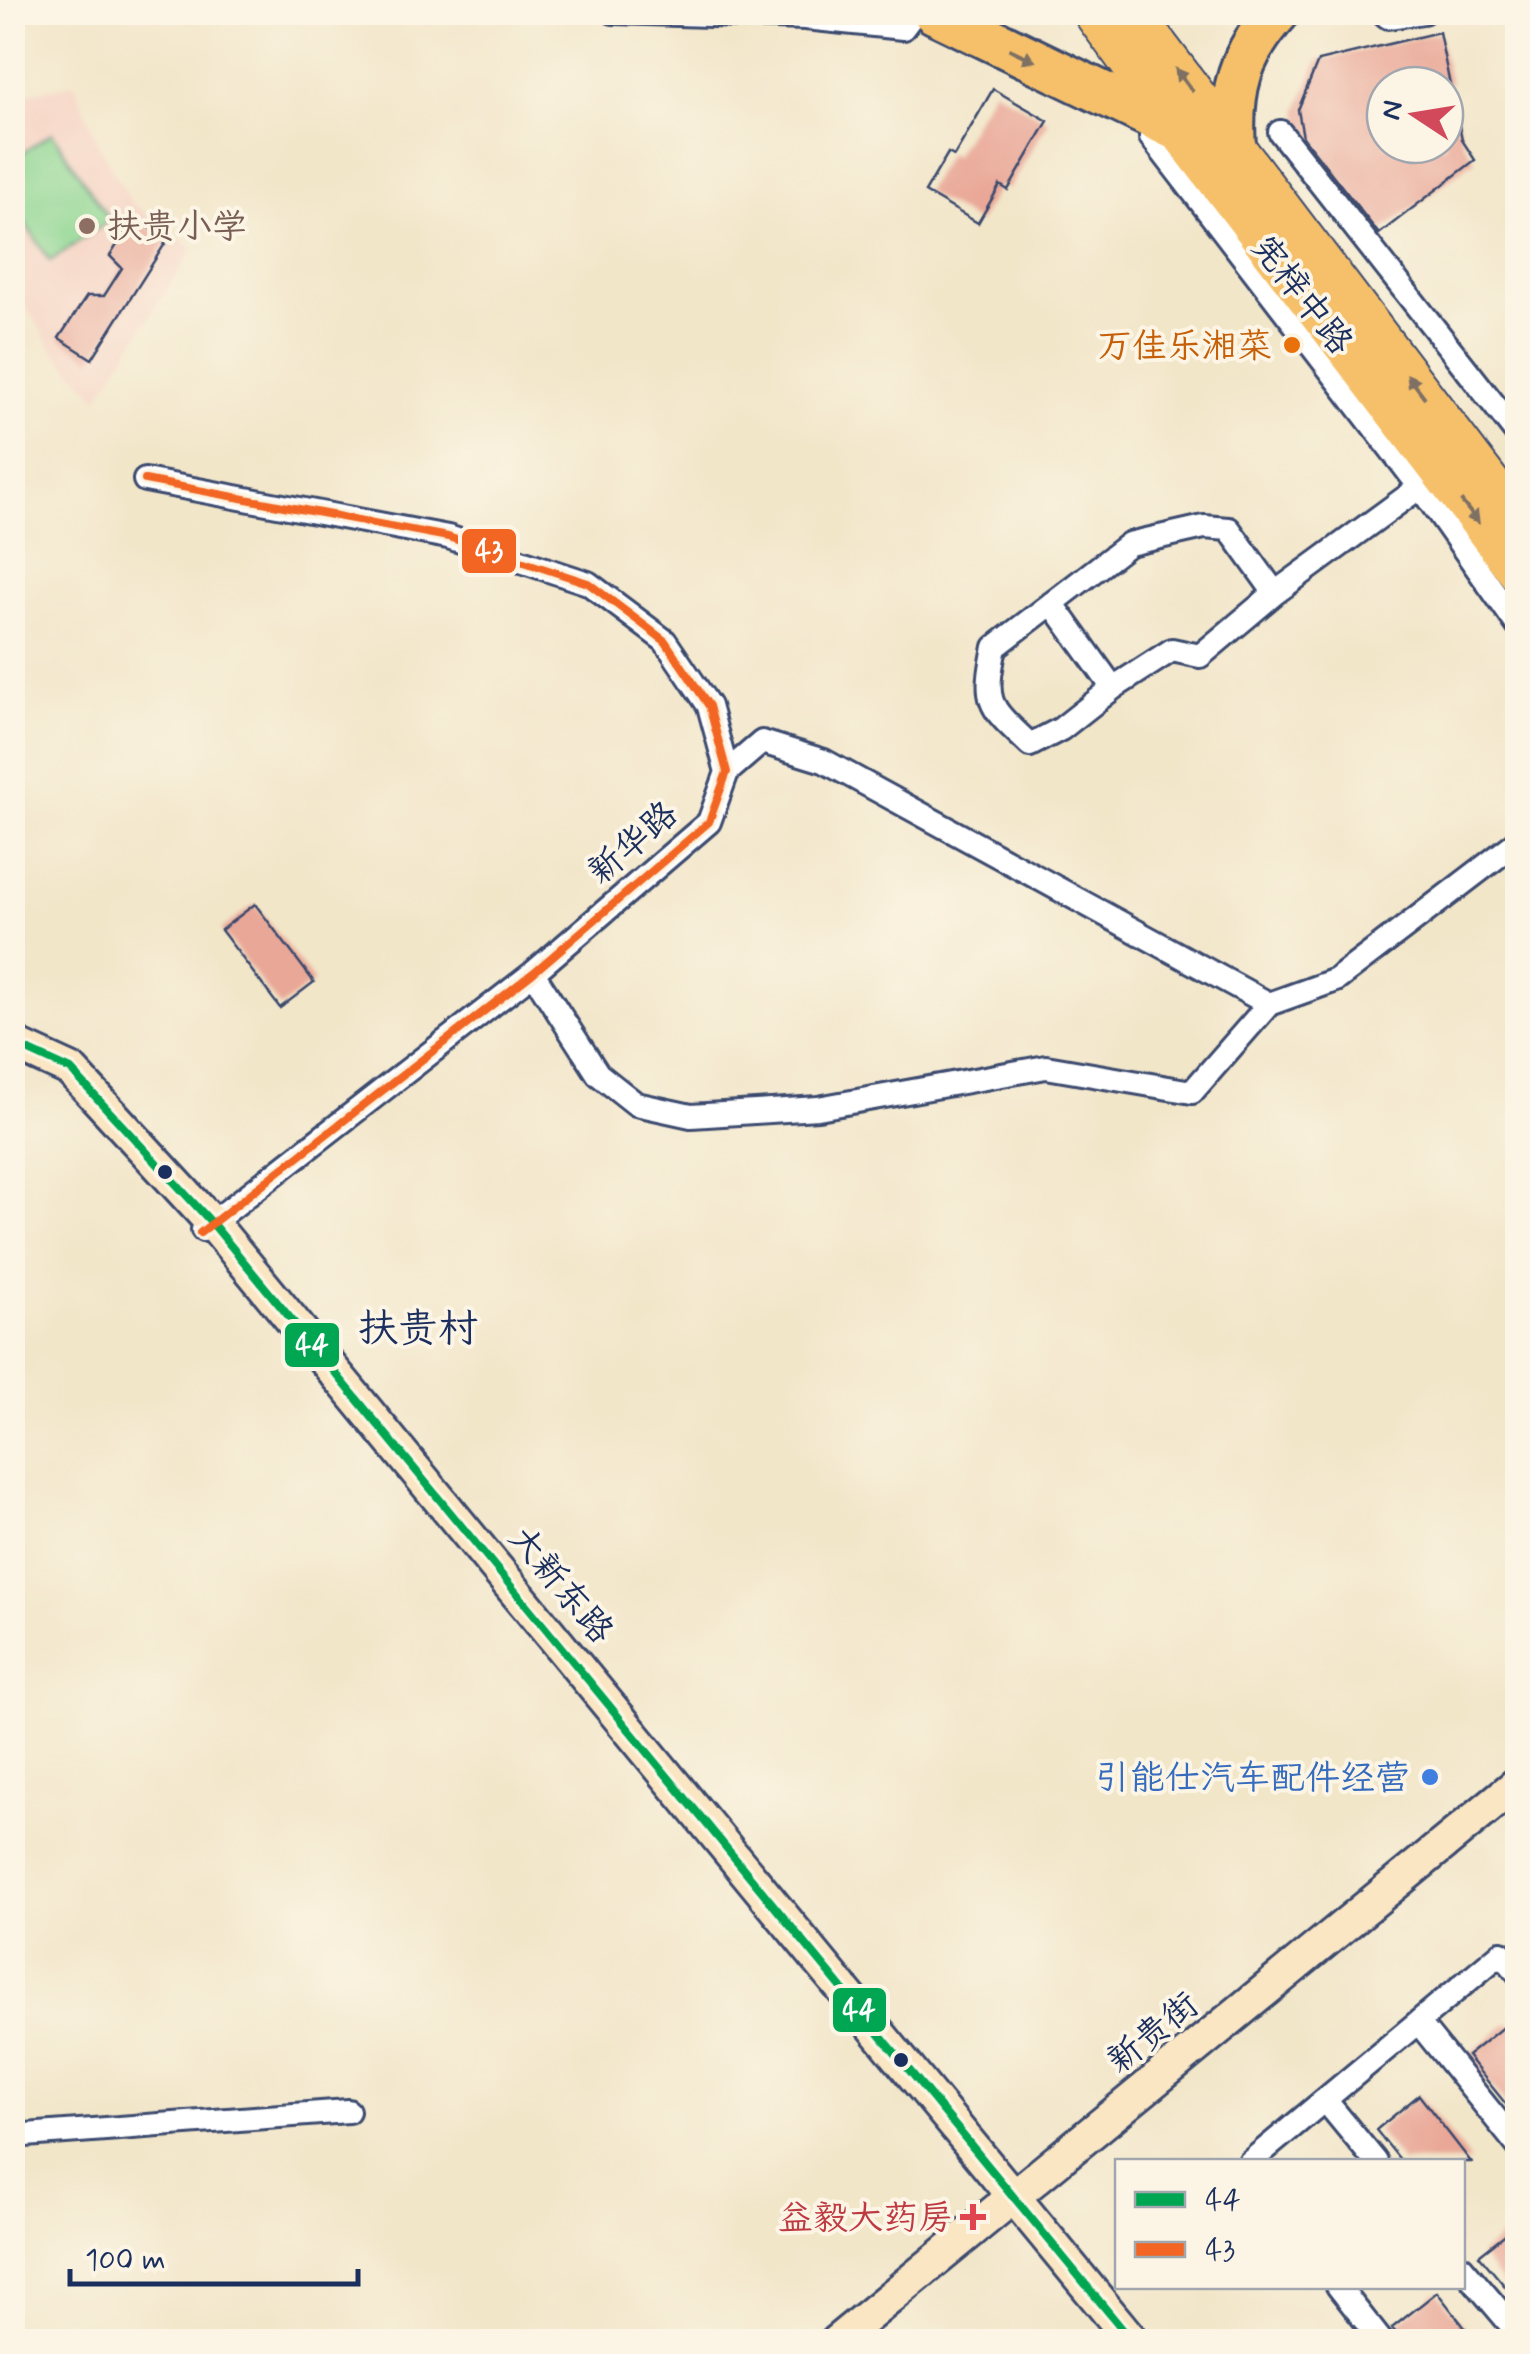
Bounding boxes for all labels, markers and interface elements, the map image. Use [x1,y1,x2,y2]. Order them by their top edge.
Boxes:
one-way arrow [1008,46,1037,63]
north arrow [1365,65,1465,165]
one-way arrow [1174,67,1194,93]
text: N [1373,97,1413,123]
place label: 扶贵小学 [107,205,247,251]
marker: 扶贵小学 [76,215,98,237]
street label: 宪梓中路 [1240,226,1363,365]
place label: 万佳乐湘菜 [1097,324,1272,370]
marker: 万佳乐湘菜 [1281,334,1303,356]
one-way arrow [1406,373,1427,399]
one-way arrow [1460,499,1480,525]
line badge: 43 [460,527,518,575]
text: 43 [475,534,503,571]
street label: 新华路 [579,792,688,895]
unlabelled marker [155,1162,175,1182]
district label: 扶贵村 [358,1304,478,1356]
line badge: 44 [283,1321,341,1369]
text: 44 [295,1328,329,1365]
street label: 大新东路 [498,1517,623,1654]
place label: 引能仕汽车配件经营 [1095,1756,1410,1802]
marker: 引能仕汽车配件经营 [1419,1766,1441,1788]
street label: 新贵街 [1098,1983,1209,2084]
line badge: 44 [831,1986,888,2034]
text: 44 [842,1993,876,2030]
unlabelled marker [891,2050,911,2070]
legend [1115,2159,1465,2289]
text: 44 [1205,2181,1241,2220]
place label: 益毅大药房 [778,2196,953,2242]
marker: 益毅大药房 [962,2206,984,2228]
scale bar [70,2224,358,2286]
text: 43 [1205,2231,1235,2270]
text: 100 m [85,2241,166,2280]

